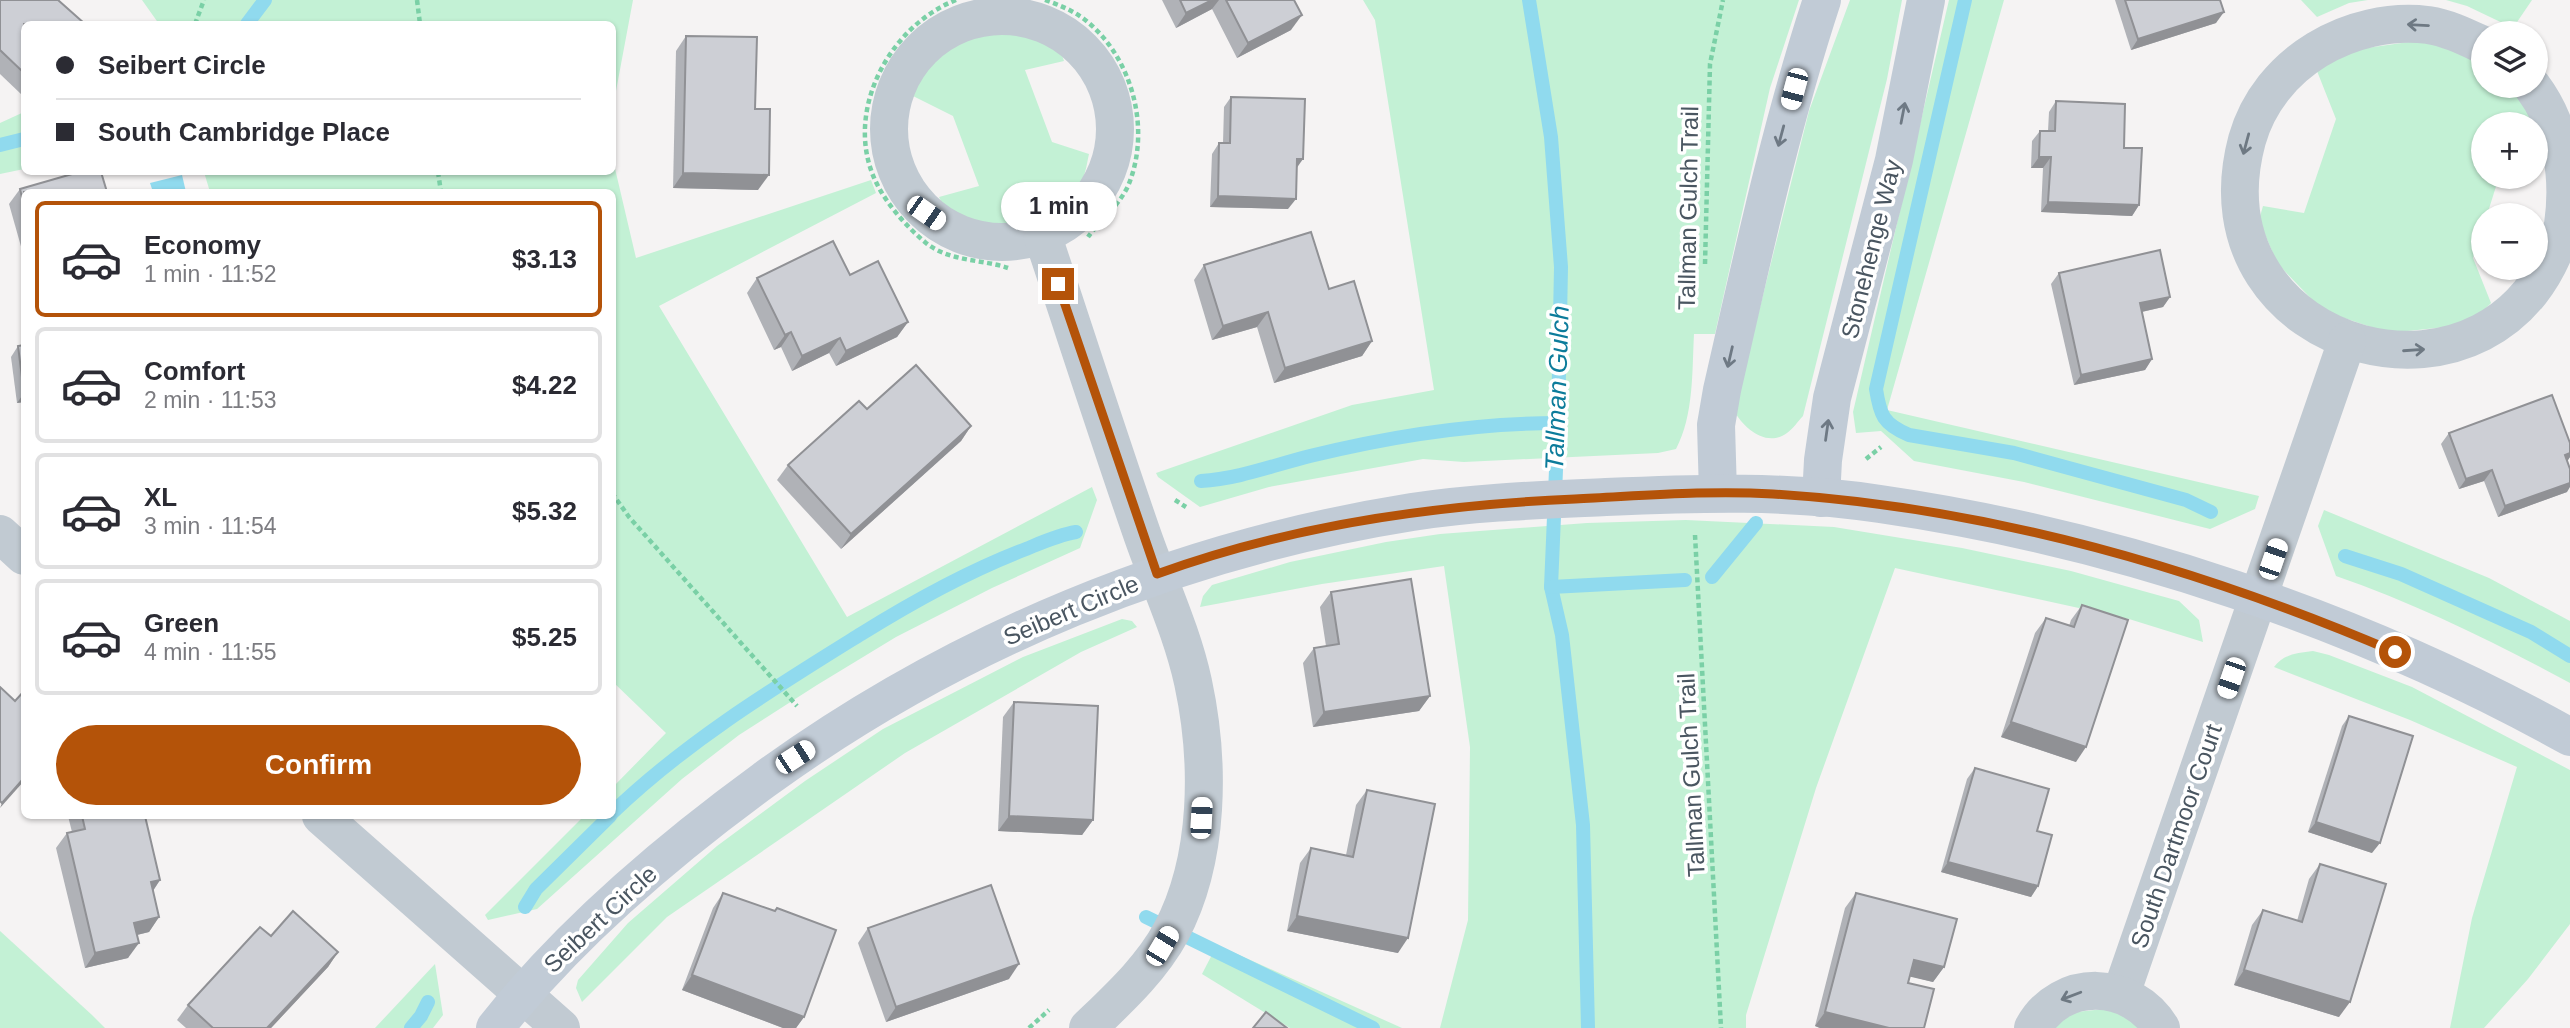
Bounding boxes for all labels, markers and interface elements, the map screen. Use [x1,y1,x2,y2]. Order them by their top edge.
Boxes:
one-way arrow [2408,18,2430,31]
map controls [2471,21,2548,280]
button: layers [2471,21,2548,98]
text: Seibert Circle [98,50,266,80]
car [1779,66,1810,112]
one-way arrow [1897,102,1911,125]
street label: Tallman Gulch Trail [1673,106,1703,310]
button: + [2471,112,2548,189]
text: South Cambridge Place [98,117,390,147]
one-way arrow [1774,124,1787,146]
one-way arrow [2239,133,2252,155]
street label: Stonehenge Way [1836,157,1906,341]
callout: 1 min [1000,182,1116,232]
car [903,192,950,234]
text: 1 min [1029,193,1089,219]
button: − [2471,203,2548,280]
icon: car [60,228,123,291]
text: Economy [144,230,261,260]
text: $3.13 [512,244,577,274]
text: 1 min · 11:52 [144,261,277,287]
route end [1042,268,1074,300]
water label: Tallman Gulch [1539,305,1575,471]
one-way arrow [2402,343,2425,356]
one-way arrow [1722,345,1736,368]
icon: car [60,354,123,417]
text: Comfort [144,356,245,386]
text: $4.22 [512,370,577,400]
text: 2 min · 11:53 [144,387,277,413]
one-way arrow [1821,419,1834,442]
icon: car [60,480,123,543]
text: XL [144,482,177,512]
text: $5.32 [512,496,577,526]
text: 3 min · 11:54 [144,513,277,539]
car [2257,536,2290,582]
street label: Seibert Circle [999,569,1143,651]
icon: car [60,606,123,669]
text: Green [144,608,219,638]
text: $5.25 [512,622,577,652]
route start [2379,636,2411,668]
text: 4 min · 11:55 [144,639,277,665]
car [2215,655,2248,701]
street label: Tallman Gulch Trail [1672,672,1710,878]
street label: South Dartmoor Court [2125,720,2227,951]
button: Confirm [56,725,581,805]
car [772,737,819,777]
car [1190,796,1213,840]
street label: Seibert Circle [538,860,662,978]
car [1143,923,1182,969]
one-way arrow [2061,991,2083,1003]

